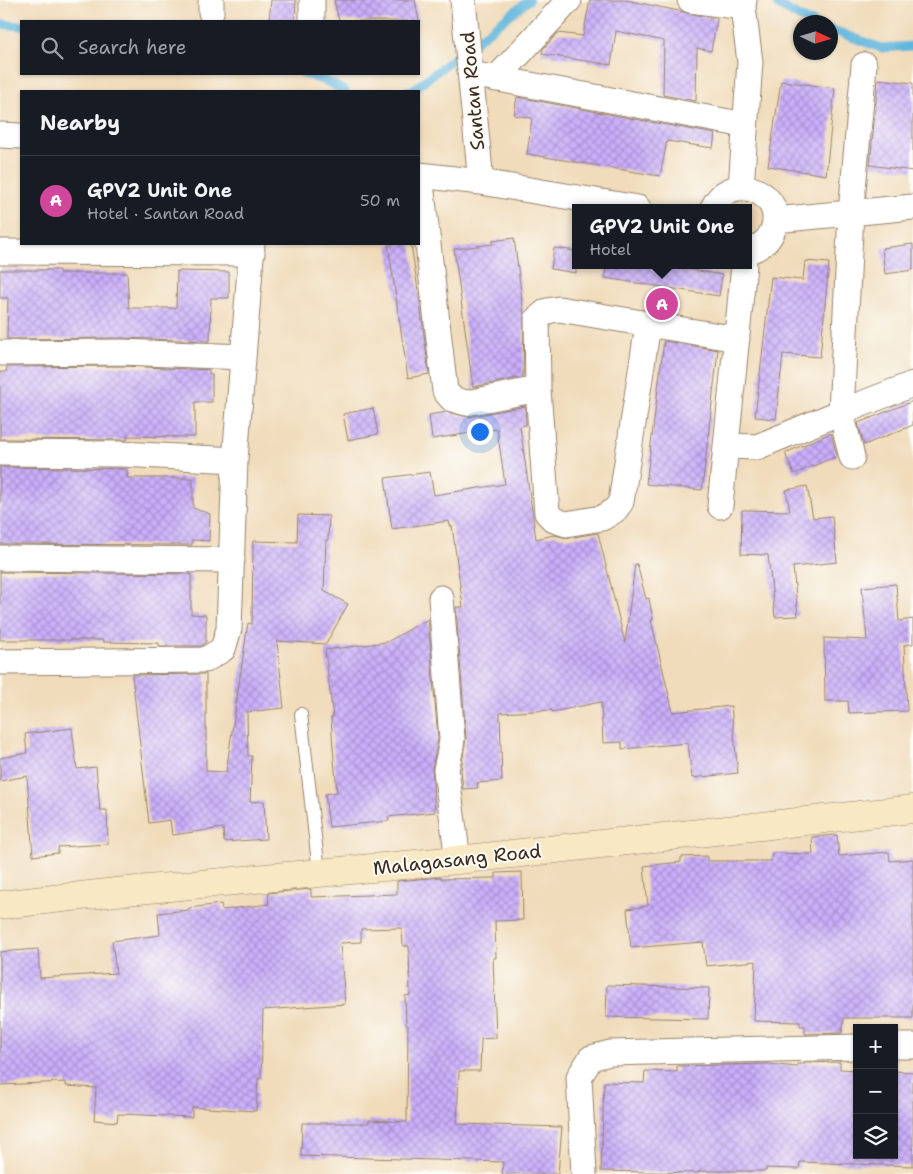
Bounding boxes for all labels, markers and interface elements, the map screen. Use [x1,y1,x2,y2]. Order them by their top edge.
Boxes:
north arrow [793,15,838,60]
search box [20,20,420,75]
street label: Santan Road [455,31,490,151]
icon: search [38,34,66,62]
text: Search here [78,35,187,60]
text: Nearby [40,109,120,137]
text: GPV2 Unit One [87,178,232,203]
text: A [50,190,62,211]
text: 50 m [360,190,400,211]
text: Hotel · Santan Road [87,203,244,224]
popup [572,204,752,269]
text: GPV2 Unit One [589,214,735,239]
text: Hotel [589,239,631,260]
pin: A [646,285,678,323]
your location [467,419,493,445]
street label: Malagasang Road [372,838,542,881]
map controls [853,1024,898,1159]
button: + [853,1024,898,1069]
button: − [853,1069,898,1114]
button: layers [853,1114,898,1159]

